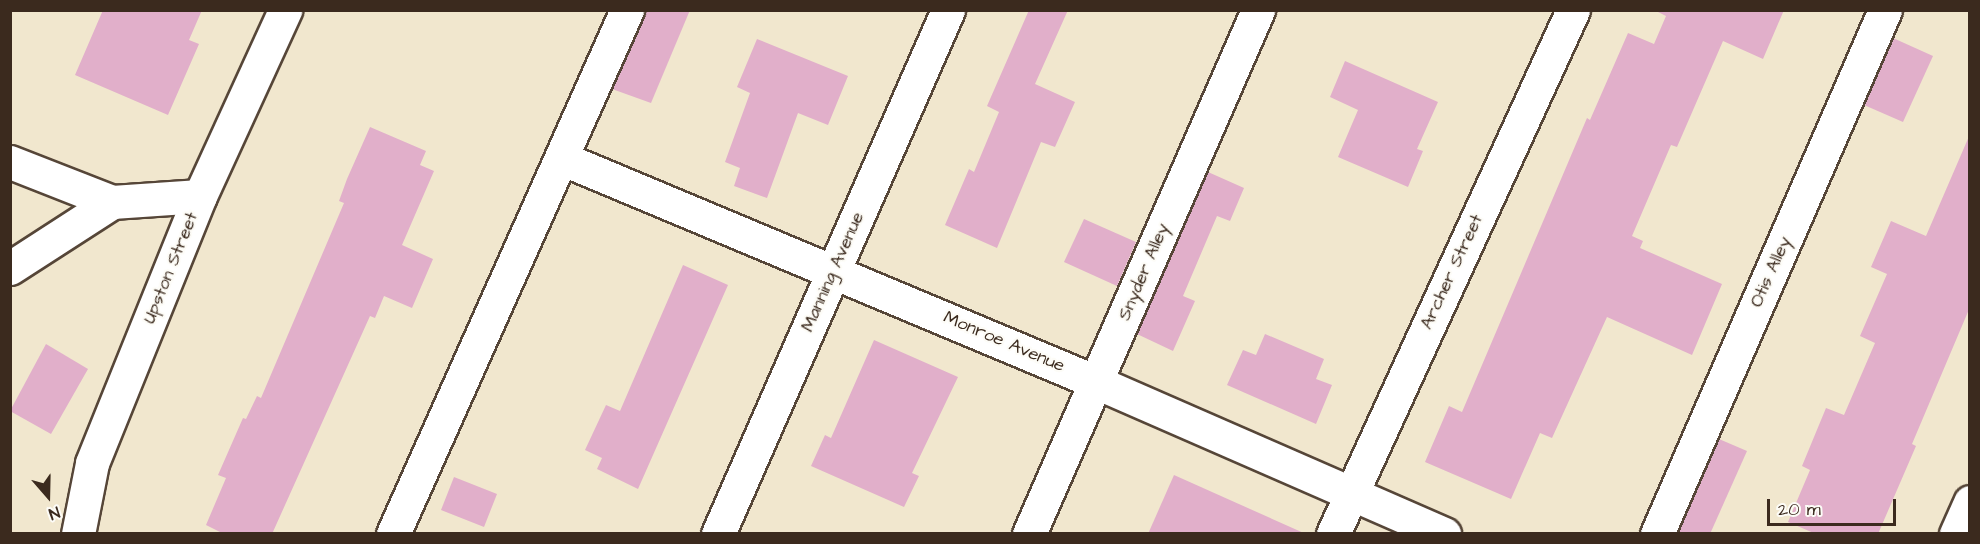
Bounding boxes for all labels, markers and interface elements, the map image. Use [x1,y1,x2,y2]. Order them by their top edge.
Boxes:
street label: Upston Street [139,209,203,327]
street label: Manning Avenue [797,209,869,335]
street label: Archer Street [1416,211,1488,333]
street label: Snyder Alley [1114,220,1174,324]
street label: Otis Alley [1746,233,1796,311]
street label: Monroe Avenue [940,307,1068,377]
north arrow [18,466,78,526]
scale bar [1770,487,1899,525]
text: 20 m [1778,497,1821,522]
text: N [46,501,63,525]

